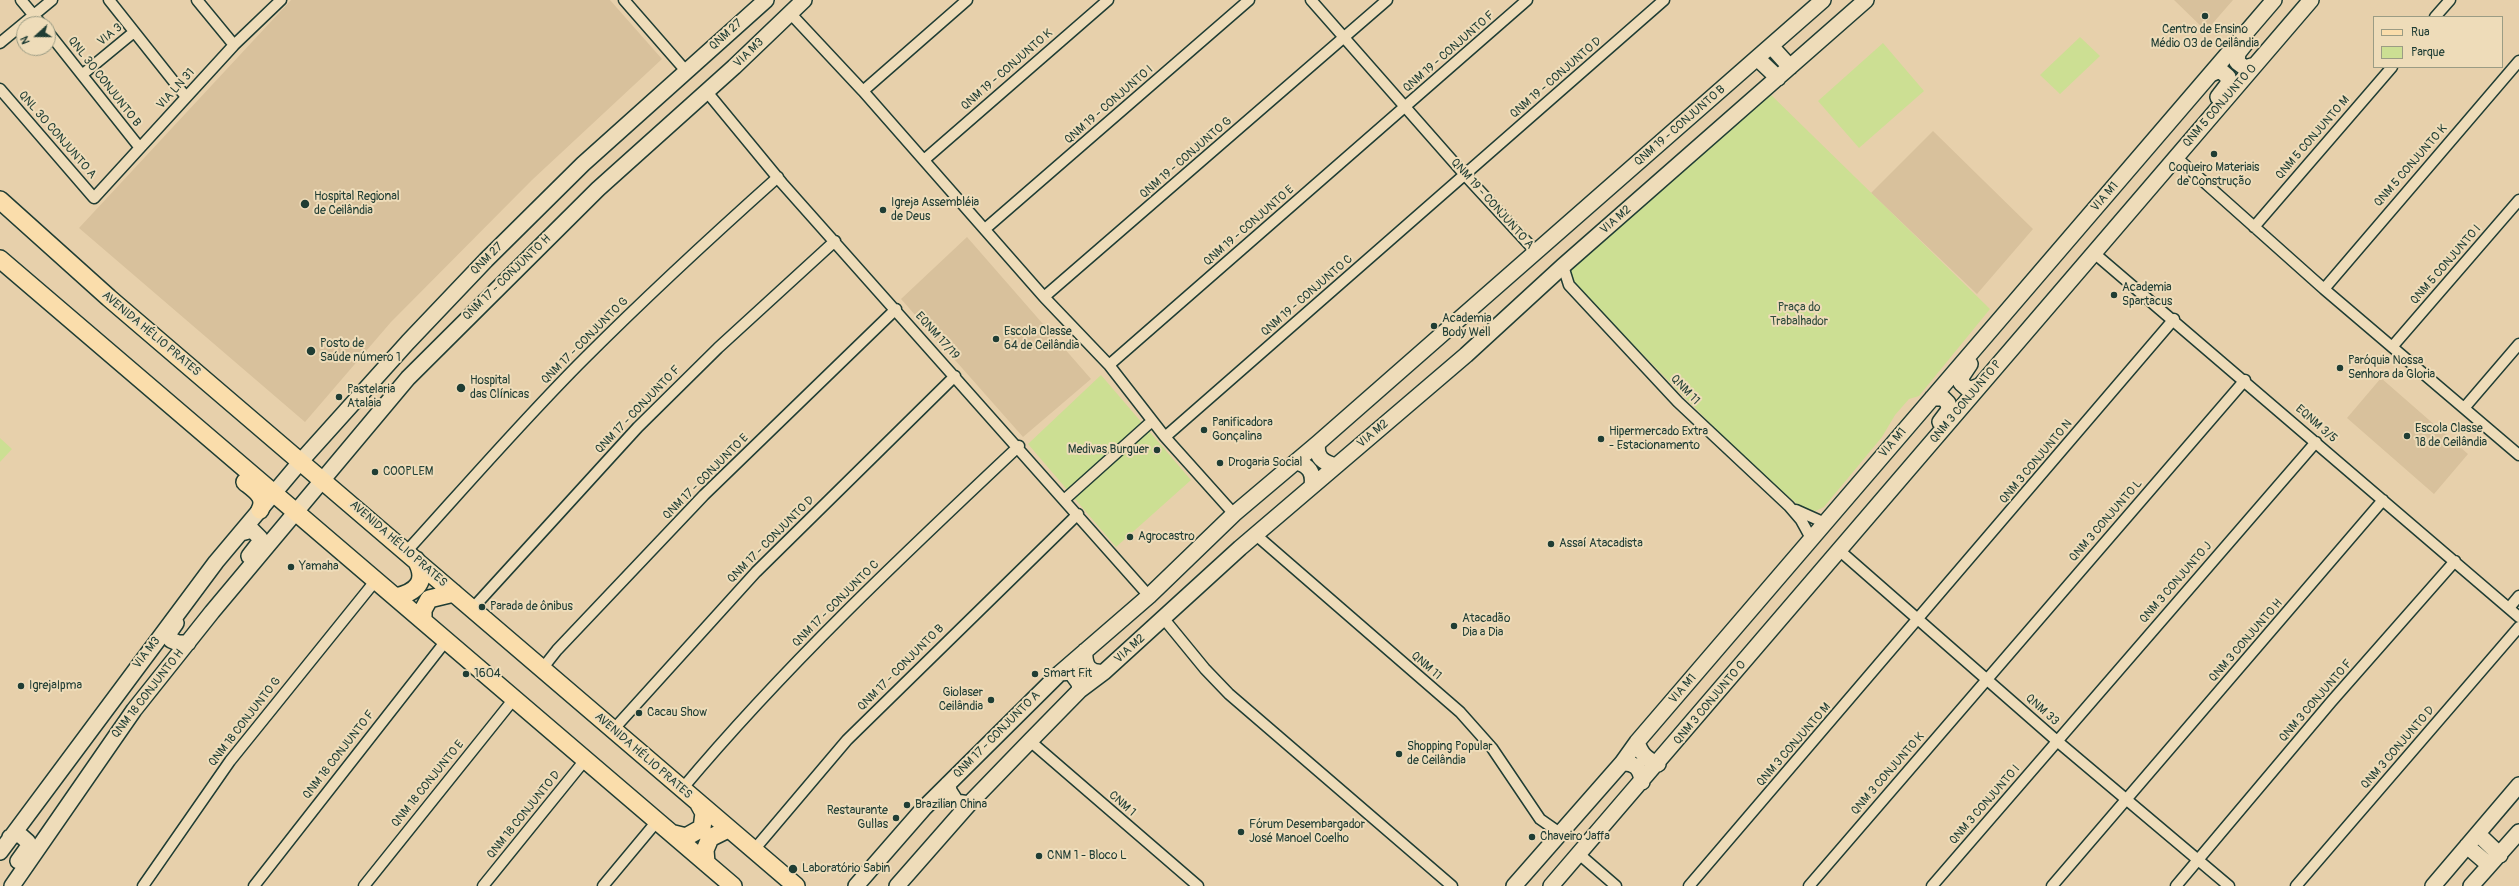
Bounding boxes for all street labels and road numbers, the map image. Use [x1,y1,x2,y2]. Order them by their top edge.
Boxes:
street label: QNM 19 - CONJUNTO F [1400,8,1498,96]
street label: QNM 27 [706,16,746,54]
street label: VIA 3 [95,21,125,49]
street label: QNM 19 - CONJUNTO K [958,26,1056,114]
street label: QNL 30 CONJUNTO B [64,34,144,130]
street label: QNM 19 - CONJUNTO D [1507,34,1605,122]
street label: VIA M3 [731,35,767,71]
street label: QNM 5 CONJUNTO 0 [2180,62,2260,150]
street label: QNM 19 - CONJUNTO I [1062,63,1156,147]
street label: VIA LN 31 [154,66,198,112]
street label: QNM 19 - CONJUNTO B [1631,83,1729,169]
street label: QNL 30 CONJUNTO A [15,88,99,182]
street label: QNM 5 CONJUNTO M [2273,93,2353,183]
street label: QNM 19 - CONJUNTO G [1137,114,1235,202]
street label: QNM 5 CONJUNTO K [2371,122,2451,210]
street label: QNM 19 - CONJUNTO A [1448,156,1536,252]
street label: VIA M1 [2088,179,2122,215]
street label: QNM 19 - CONJUNTO E [1201,183,1297,269]
street label: VIA M2 [1598,203,1634,237]
street label: QNM 5 CONJUNTO I [2408,222,2484,308]
street label: QNM 17 - CONJUNTO H [460,232,554,324]
street label: QNM 27 [468,240,506,278]
street label: QNM 19 - CONJUNTO C [1258,252,1356,340]
street label: AVENIDA HÉLIO PRATES [99,289,203,379]
street label: QNM 17 - CONJUNTO G [538,294,632,388]
street label: EQNM 17/19 [912,309,962,363]
street label: QNM 3 CONJUNTO P [1927,358,2005,446]
street label: QNM 17 - CONJUNTO F [592,363,684,457]
street label: QNM 11 [1667,372,1703,408]
street label: EQNM 3/5 [2292,402,2340,446]
street label: VIA M2 [1354,417,1392,451]
street label: QNM 3 CONJUNTO N [1997,417,2075,507]
street label: VIA M1 [1876,425,1910,461]
street label: QNM 17 - CONJUNTO E [660,431,752,523]
street label: QNM 3 CONJUNTO L [2066,477,2146,565]
street label: QNM 17 - CONJUNTO D [725,494,817,586]
street label: AVENIDA HÉLIO PRATES [346,498,450,590]
street label: QNM 3 CONJUNTO J [2137,539,2215,627]
street label: QNM 17 - CONJUNTO C [790,558,882,650]
street label: QNM 3 CONJUNTO H [2206,597,2286,685]
street label: QNM 17 - CONJUNTO B [855,622,947,714]
street label: VIA M2 [1112,632,1148,666]
street label: VIA M3 [130,634,164,672]
street label: QNM 18 CONJUNTO H [109,647,187,741]
street label: QNM 11 [1408,649,1444,683]
street label: QNM 3 CONJUNTO F [2276,657,2356,745]
street label: QNM 3 CONJUNTO O [1671,658,1749,748]
street label: VIA M1 [1666,671,1700,707]
street label: QNM 18 CONJUNTO G [206,674,284,770]
street label: QNM 17 - CONJUNTO A [950,688,1044,782]
street label: QNM 33 [2022,691,2062,729]
street label: QNM 3 CONJUNTO M [1754,700,1834,790]
street label: QNM 3 CONJUNTO D [2358,704,2438,792]
street label: QNM 18 CONJUNTO F [300,708,378,802]
street label: AVENIDA HÉLIO PRATES [591,710,695,802]
street label: QNM 3 CONJUNTO K [1848,730,1928,818]
street label: QNM 18 CONJUNTO E [389,738,467,830]
street label: QNM 3 CONJUNTO I [1947,762,2023,848]
street label: QNM 18 CONJUNTO D [484,768,564,862]
street label: CNM 1 [1105,788,1139,820]

